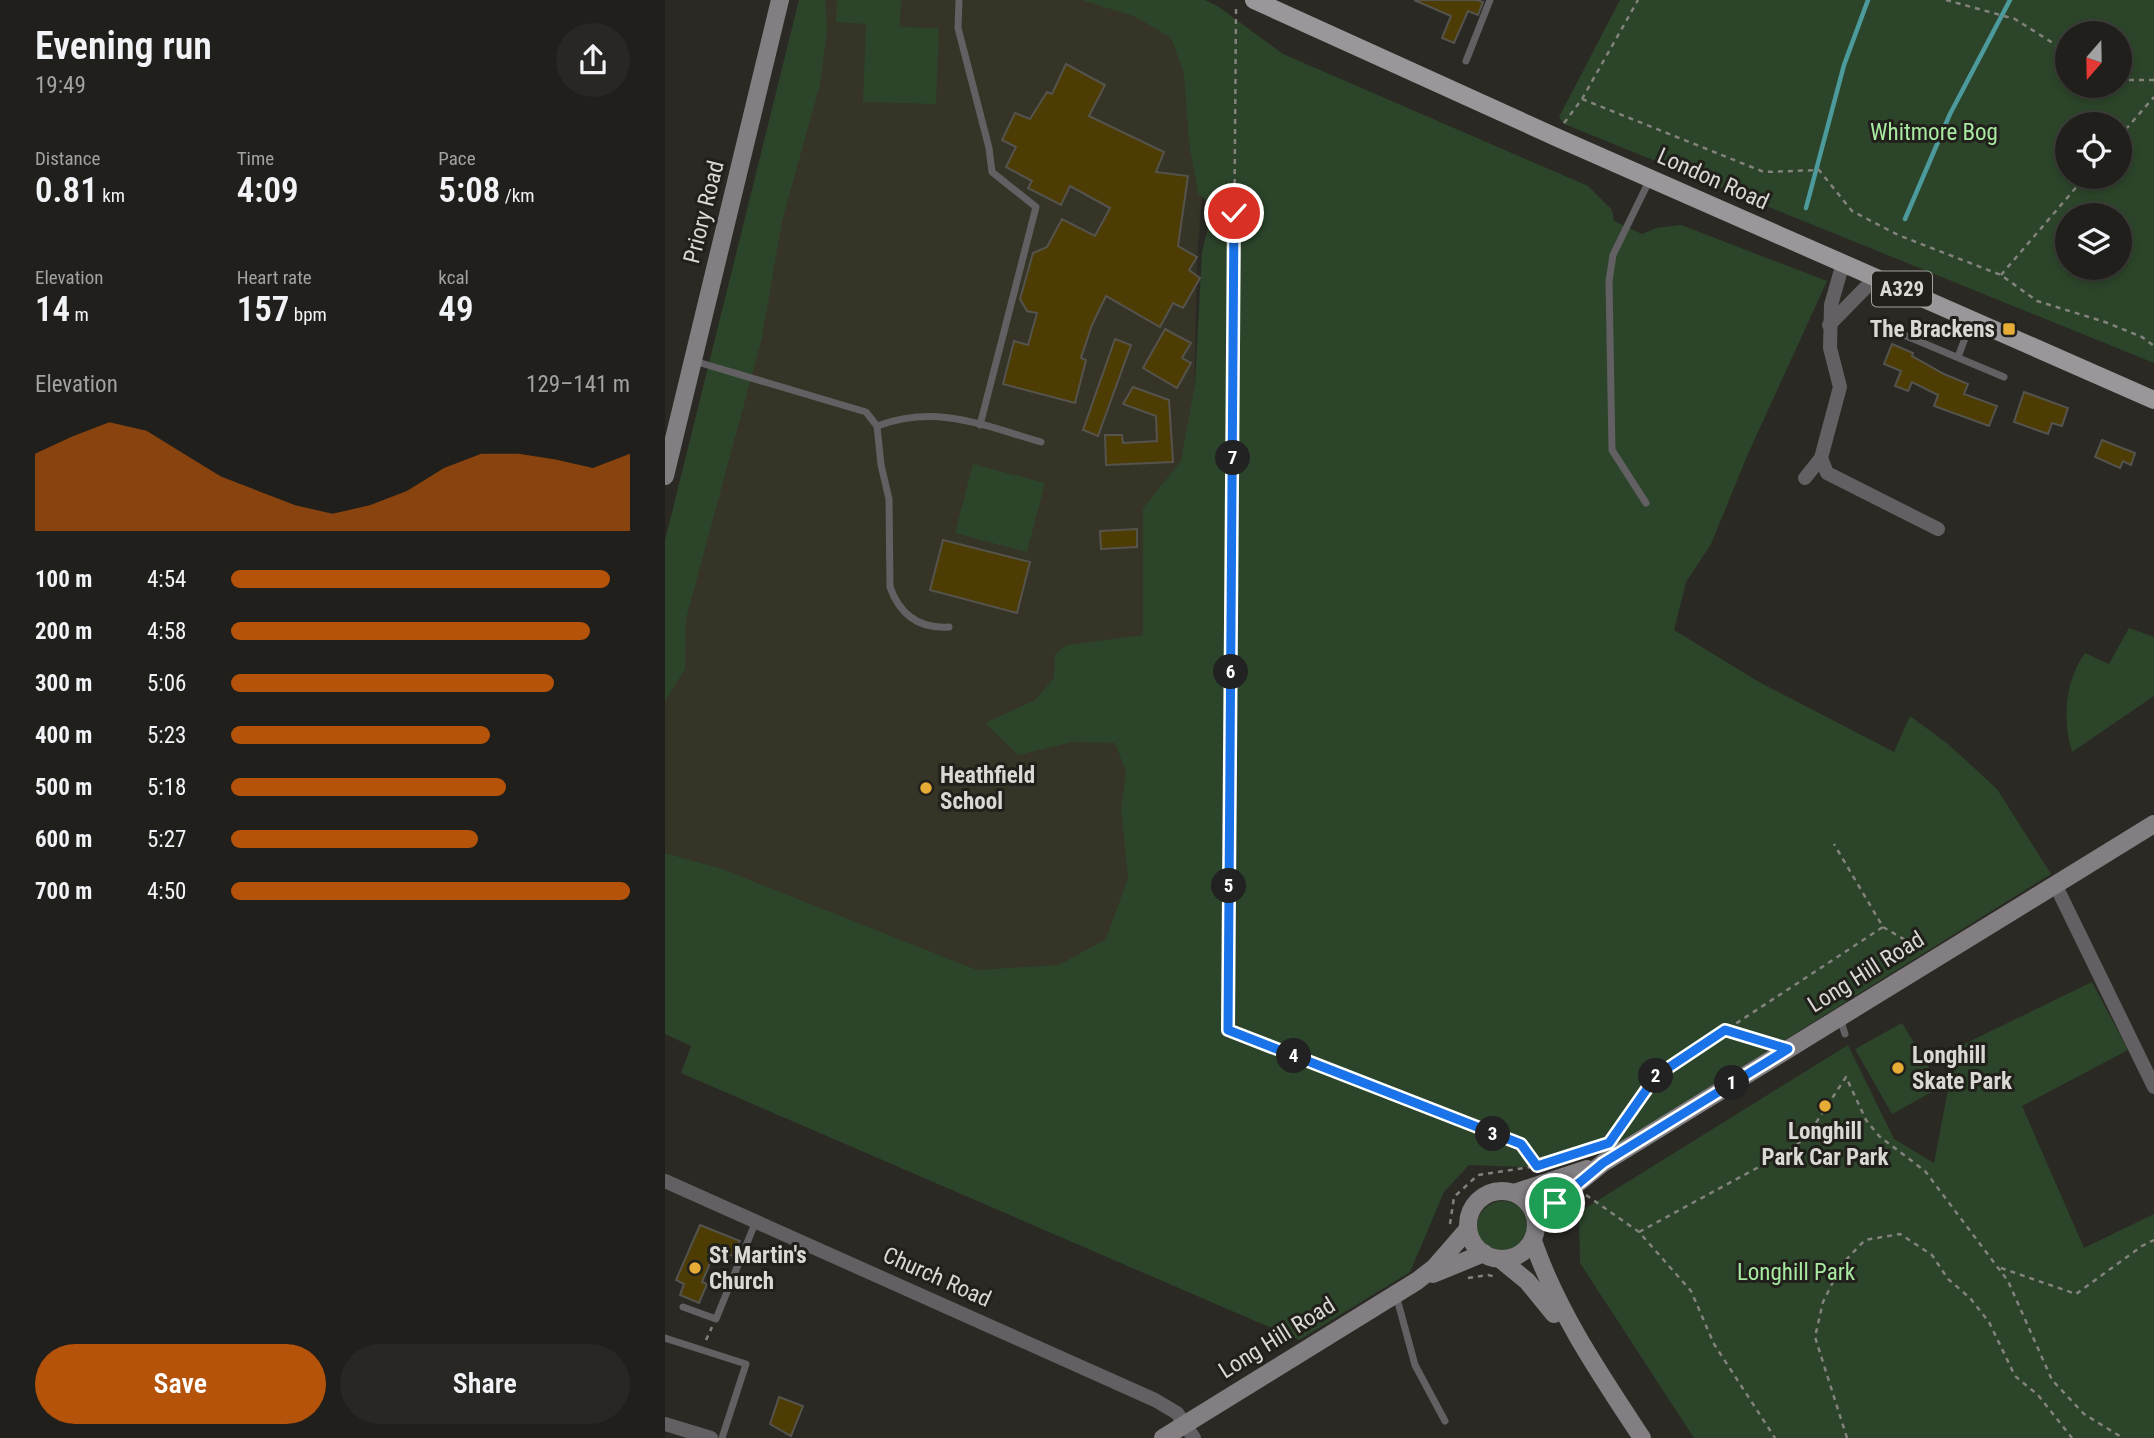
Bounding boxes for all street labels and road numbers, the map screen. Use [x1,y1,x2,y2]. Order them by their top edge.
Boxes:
street label: London Road [1653,142,1773,216]
street label: Priory Road [678,158,730,266]
road number: A329 [1872,272,1932,306]
street label: Long Hill Road [1803,926,1929,1018]
street label: Church Road [879,1241,995,1313]
street label: Long Hill Road [1214,1292,1340,1384]

